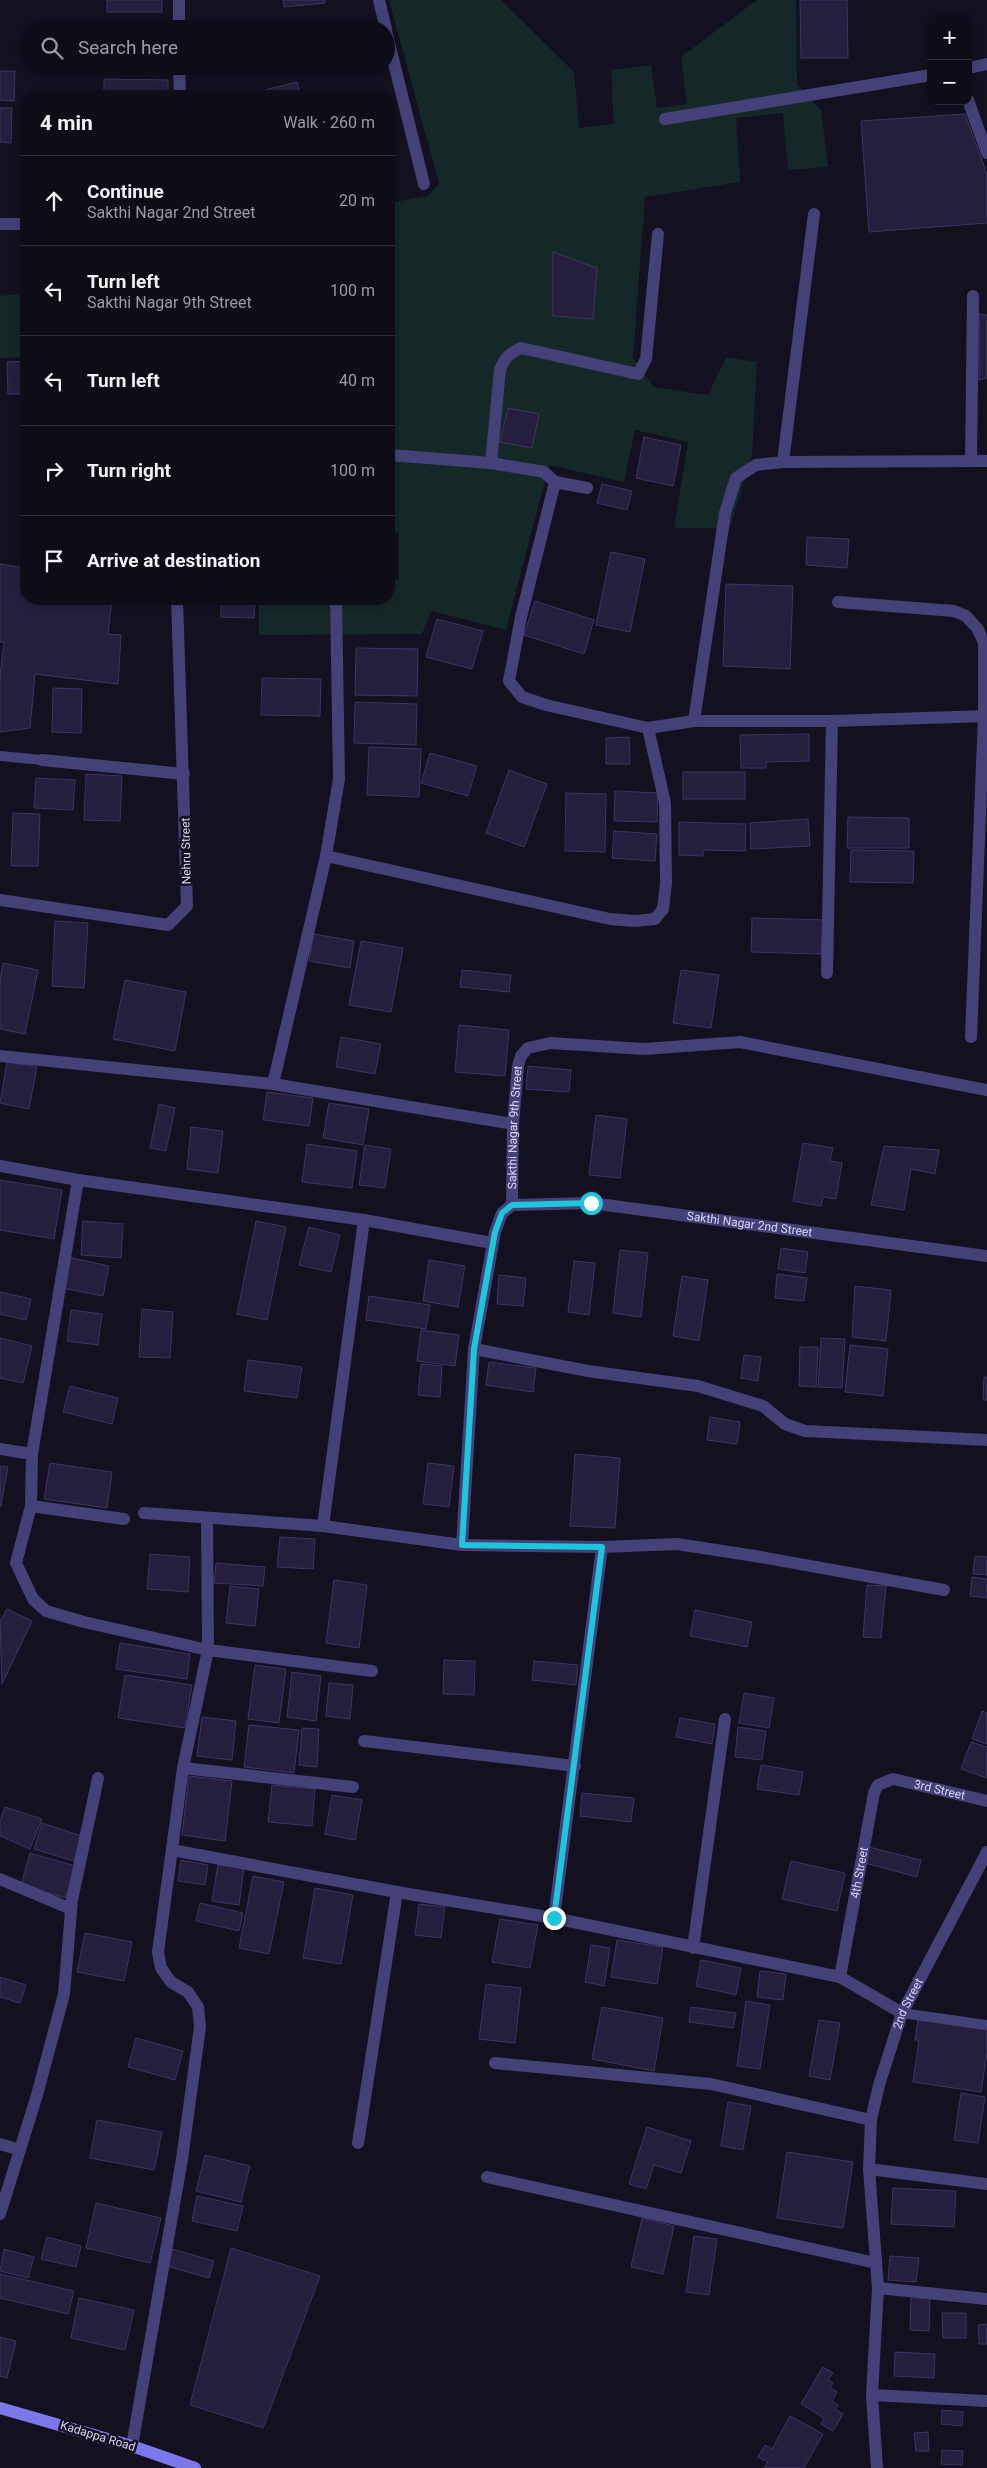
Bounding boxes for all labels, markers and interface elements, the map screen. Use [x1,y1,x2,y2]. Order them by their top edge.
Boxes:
map controls [927,15,972,105]
button: + [927,15,972,60]
search box [20,20,395,75]
icon: search [38,34,66,62]
text: Search here [78,36,178,59]
button: − [927,60,972,105]
text: 4 min [40,111,93,135]
text: Walk · 260 m [283,113,375,132]
text: Continue [87,180,164,203]
icon: ahead [40,187,68,215]
text: 20 m [339,191,375,210]
text: Sakthi Nagar 2nd Street [87,203,255,222]
text: Turn left [87,270,160,293]
icon: left [40,277,68,305]
text: 100 m [330,281,375,300]
text: Sakthi Nagar 9th Street [87,293,252,312]
icon: left [40,367,68,395]
text: Turn left [87,369,160,392]
text: 40 m [339,371,375,390]
icon: right [40,457,68,485]
text: Turn right [87,459,171,482]
text: 100 m [330,461,375,480]
icon: arrive [40,547,68,575]
text: Arrive at destination [87,549,260,572]
street label: Nehru Street [178,817,194,885]
street label: Sakthi Nagar 9th Street [505,1065,525,1189]
route start [580,1192,603,1215]
street label: Sakthi Nagar 2nd Street [686,1209,813,1240]
street label: 3rd Street [913,1777,967,1803]
street label: 4th Street [848,1846,871,1900]
route end [543,1907,566,1930]
street label: 2nd Street [890,1976,926,2031]
street label: Kadappa Road [59,2418,137,2454]

